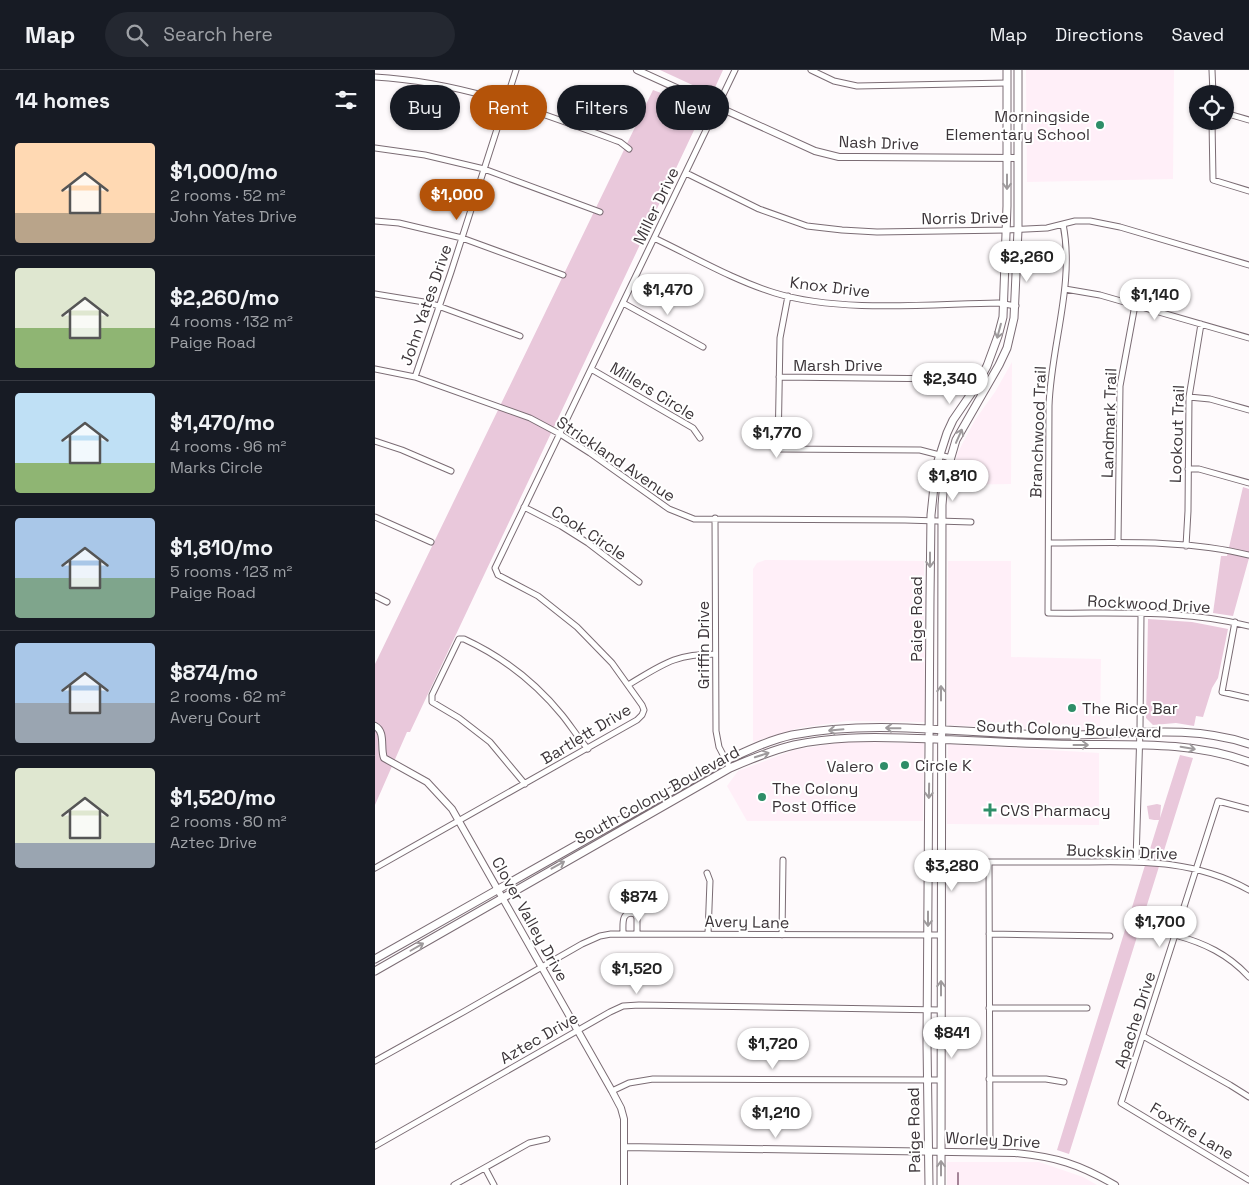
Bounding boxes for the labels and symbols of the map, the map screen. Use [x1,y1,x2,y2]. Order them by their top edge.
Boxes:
place label: Morningside Elementary School [945,106,1090,145]
marker: Morningside Elementary School [1094,119,1106,131]
street label: Nash Drive [838,131,920,155]
street label: Miller Drive [628,164,684,248]
one-way arrow [1002,174,1012,190]
pin: $1,000 [416,178,498,221]
street label: Norris Drive [921,207,1009,229]
pin: $2,260 [986,240,1068,283]
street label: John Yates Drive [395,242,457,368]
street label: Knox Drive [789,272,871,302]
pin: $1,470 [627,274,709,316]
pin: $1,140 [1114,278,1196,321]
one-way arrow [994,322,1004,338]
street label: Marsh Drive [793,355,883,376]
street label: Millers Circle [606,357,700,425]
pin: $2,340 [909,362,991,405]
street label: Branchwood Trail [1025,366,1051,498]
street label: Landmark Trail [1097,367,1121,479]
street label: Lookout Trail [1165,384,1189,484]
street label: Strickland Avenue [553,411,679,507]
pin: $1,770 [736,416,818,459]
one-way arrow [954,429,964,444]
pin: $1,810 [912,460,994,502]
street label: Cook Circle [547,501,631,565]
one-way arrow [925,551,934,567]
street label: Paige Road [906,576,927,662]
street label: Rockwood Drive [1087,590,1211,618]
street label: Griffin Drive [693,601,714,689]
one-way arrow [936,685,946,702]
place label: The Rice Bar [1082,698,1178,719]
street label: Bartlett Drive [537,699,635,769]
marker: The Rice Bar [1066,702,1078,714]
street label: South Colony Boulevard [976,715,1162,743]
one-way arrow [885,723,902,733]
one-way arrow [829,725,845,735]
one-way arrow [1072,740,1088,750]
street label: South Colony Boulevard [571,741,743,849]
one-way arrow [1179,743,1195,753]
one-way arrow [754,750,770,759]
place label: Circle K [915,755,972,776]
place label: Valero [826,756,874,777]
marker: Circle K [899,759,911,771]
marker: Valero [878,760,890,772]
place label: The Colony Post Office [772,778,858,817]
one-way arrow [924,782,934,798]
marker: The Colony Post Office [756,791,768,803]
place label: CVS Pharmacy [1000,800,1111,821]
marker: CVS Pharmacy [984,804,996,816]
street label: Buckskin Drive [1066,840,1178,864]
pin: $3,280 [911,850,993,892]
street label: Clover Valley Drive [487,853,573,985]
one-way arrow [550,860,565,870]
pin: $874 [609,880,669,923]
pin: $1,700 [1119,906,1201,948]
street label: Avery Lane [704,911,790,933]
one-way arrow [924,911,933,927]
one-way arrow [410,941,424,951]
pin: $1,520 [596,952,678,995]
street label: Apache Drive [1109,969,1161,1071]
one-way arrow [936,980,946,996]
street label: Aztec Drive [496,1007,582,1069]
pin: $841 [922,1016,982,1059]
pin: $1,720 [732,1028,814,1070]
street label: Paige Road [903,1087,925,1173]
pin: $1,210 [735,1096,817,1139]
street label: Foxfire Lane [1146,1098,1238,1164]
street label: Worley Drive [945,1127,1041,1153]
one-way arrow [936,1160,946,1176]

